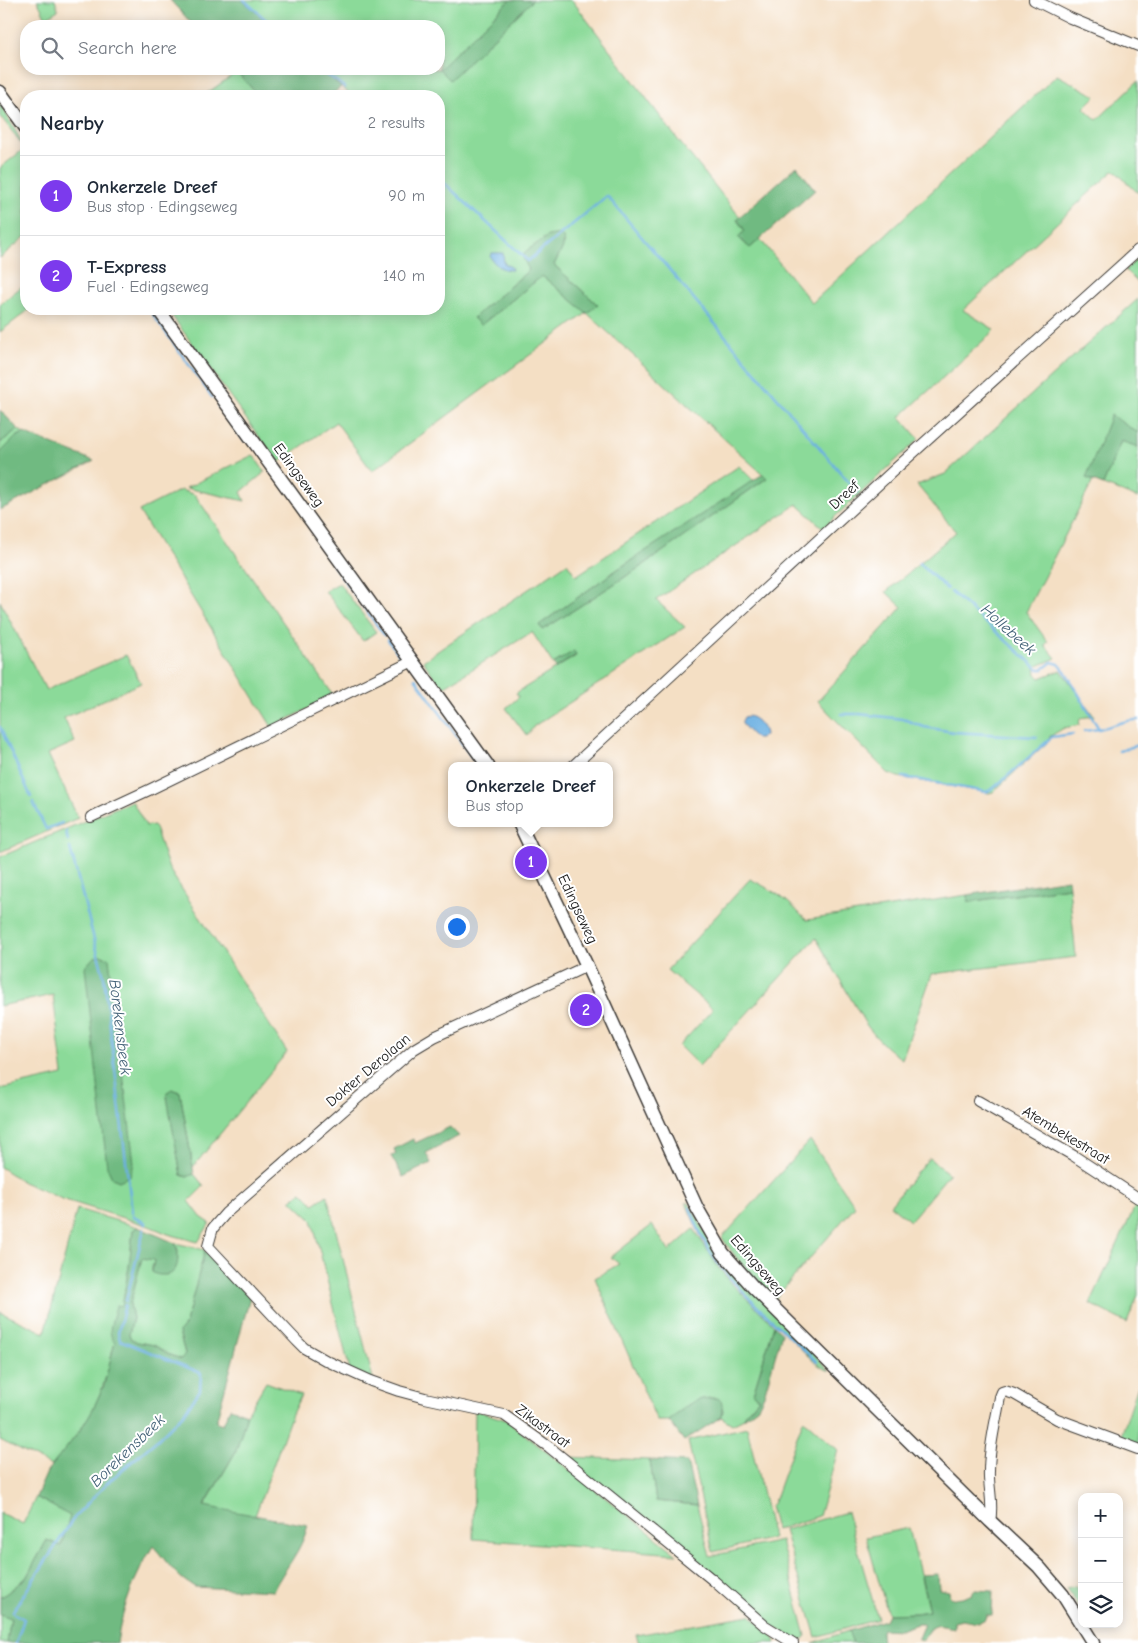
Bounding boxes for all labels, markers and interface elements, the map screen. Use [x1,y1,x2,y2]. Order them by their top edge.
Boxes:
search box [20,20,445,75]
icon: search [38,34,66,62]
text: Search here [78,37,177,59]
text: Nearby [40,111,104,135]
text: 2 results [368,114,425,132]
text: Onkerzele Dreef [87,176,217,198]
text: 1 [53,187,59,205]
text: 90 m [388,187,425,205]
text: Bus stop · Edingseweg [87,198,238,216]
text: T-Express [87,256,166,278]
text: 2 [52,267,60,285]
text: 140 m [383,267,425,285]
text: Fuel · Edingseweg [87,278,209,296]
street label: Edingseweg [270,440,328,510]
street label: Dreef [825,476,863,513]
water label: Hollebeek [977,600,1040,659]
popup [448,762,613,827]
text: Onkerzele Dreef [466,775,595,797]
text: Bus stop [466,797,523,815]
pin: 1 [515,843,547,881]
street label: Edingseweg [554,871,602,947]
your location [444,914,470,940]
water label: Borekensbeek [105,978,135,1076]
pin: 2 [570,991,602,1029]
street label: Dokter Derolaan [322,1029,414,1111]
street label: Atembekestraat [1019,1102,1113,1168]
street label: Edingseweg [727,1231,789,1299]
street label: Zikastraat [512,1400,574,1452]
water label: Borekensbeek [87,1411,169,1491]
map controls [1078,1493,1123,1628]
button: + [1078,1493,1123,1538]
button: − [1078,1538,1123,1583]
button: layers [1078,1583,1123,1628]

